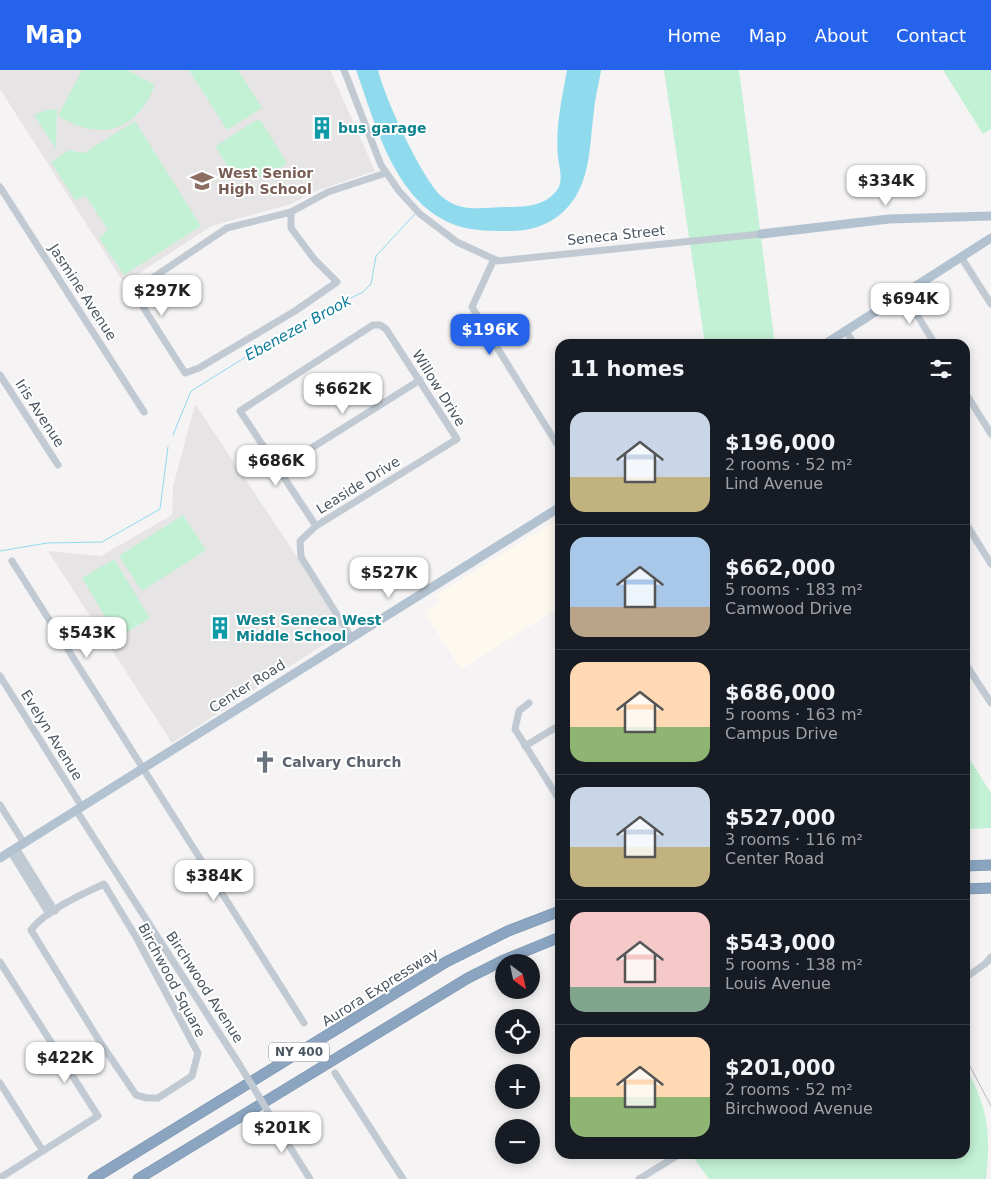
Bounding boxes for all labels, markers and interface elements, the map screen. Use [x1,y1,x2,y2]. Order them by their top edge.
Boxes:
text: Map [25,21,82,49]
text: Home [668,25,721,46]
text: Map [749,25,787,46]
text: About [815,25,868,46]
text: Contact [896,25,966,46]
building icon: bus garage [309,115,335,141]
place label: bus garage [338,120,427,136]
pin: $334K [851,164,921,207]
place label: West Senior High School [218,165,313,197]
school or university icon: West Senior High School [189,168,215,194]
text: $334K [858,171,914,190]
street label: Seneca Street [566,222,666,248]
street label: Jasmine Avenue [45,240,120,343]
pin: $297K [127,274,197,317]
text: $297K [134,281,190,300]
pin: $694K [875,282,945,325]
text: $694K [882,289,938,308]
water label: Ebenezer Brook [242,291,355,365]
pin: $196K [455,314,525,356]
text: $196K [462,320,518,339]
street label: Willow Drive [409,347,469,429]
icon: filters [927,355,955,383]
text: 11 homes [570,357,685,381]
pin: $662K [308,372,378,415]
street label: Iris Avenue [12,376,68,450]
text: $662K [315,379,371,398]
text: $196,000 [725,431,835,455]
icon: home [610,432,670,492]
pin: $686K [241,444,311,487]
text: $686K [248,451,304,470]
street label: Leaside Drive [313,453,403,517]
text: 2 rooms · 52 m² [725,455,853,474]
text: Lind Avenue [725,474,823,493]
pin: $527K [354,556,424,599]
text: $662,000 [725,556,835,580]
icon: home [610,557,670,617]
text: $527K [361,563,417,582]
text: 5 rooms · 183 m² [725,580,863,599]
text: Camwood Drive [725,599,852,618]
place label: West Seneca West Middle School [236,612,382,644]
building icon: West Seneca West Middle School [207,615,233,641]
pin: $543K [52,616,122,659]
text: $543K [59,623,115,642]
street label: Center Road [206,656,288,716]
text: $686,000 [725,681,835,705]
icon: home [610,682,670,742]
street label: Evelyn Avenue [18,687,86,783]
text: 5 rooms · 163 m² [725,705,863,724]
text: Campus Drive [725,724,838,743]
church icon: Calvary Church [252,749,278,775]
place label: Calvary Church [282,754,401,770]
text: $527,000 [725,806,835,830]
icon: home [610,807,670,867]
text: 3 rooms · 116 m² [725,830,863,849]
text: Center Road [725,849,824,868]
pin: $384K [179,860,249,902]
text: $384K [186,866,242,885]
street label: Birchwood Square [135,920,209,1040]
street label: Birchwood Avenue [163,928,247,1046]
text: $543,000 [725,931,835,955]
icon: home [610,932,670,992]
street label: Aurora Expressway [319,945,441,1029]
north arrow [495,954,540,999]
map controls [495,954,540,1164]
text: 5 rooms · 138 m² [725,955,863,974]
text: Louis Avenue [725,974,831,993]
button: locate [495,1009,540,1054]
pin: $422K [30,1042,100,1084]
road number: NY 400 [269,1042,329,1062]
text: $422K [37,1048,93,1067]
text: $201,000 [725,1056,835,1080]
icon: home [610,1057,670,1117]
button: + [495,1064,540,1109]
text: 2 rooms · 52 m² [725,1080,853,1099]
text: Birchwood Avenue [725,1099,873,1118]
pin: $201K [247,1112,317,1154]
text: $201K [254,1118,310,1137]
button: − [495,1119,540,1164]

